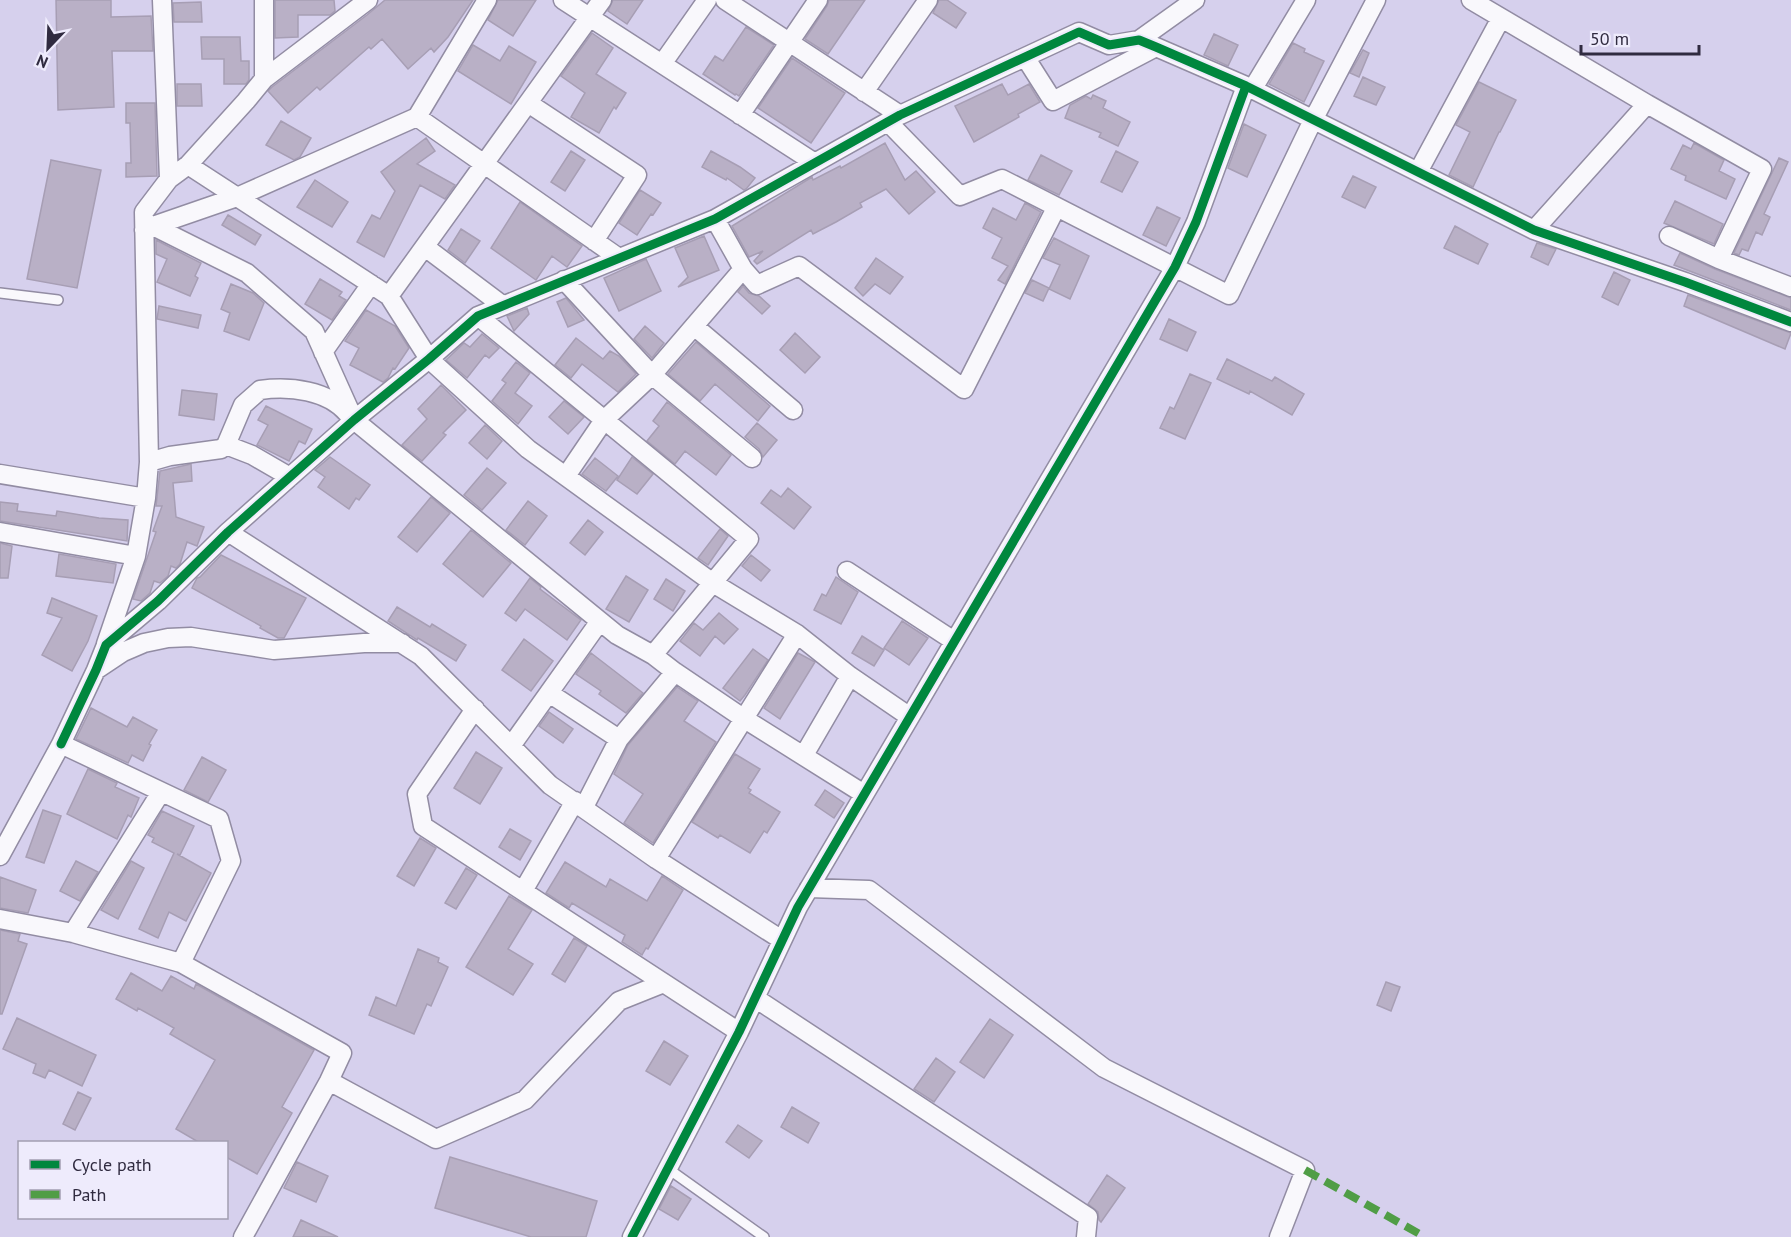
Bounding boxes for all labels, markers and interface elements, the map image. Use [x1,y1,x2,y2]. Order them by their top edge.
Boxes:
north arrow [18,18,78,78]
scale bar [1581,18,1700,56]
text: 50 m [1590,27,1629,50]
text: N [33,51,51,73]
legend [18,1141,228,1219]
text: Cycle path [72,1153,152,1176]
text: Path [72,1183,106,1206]

